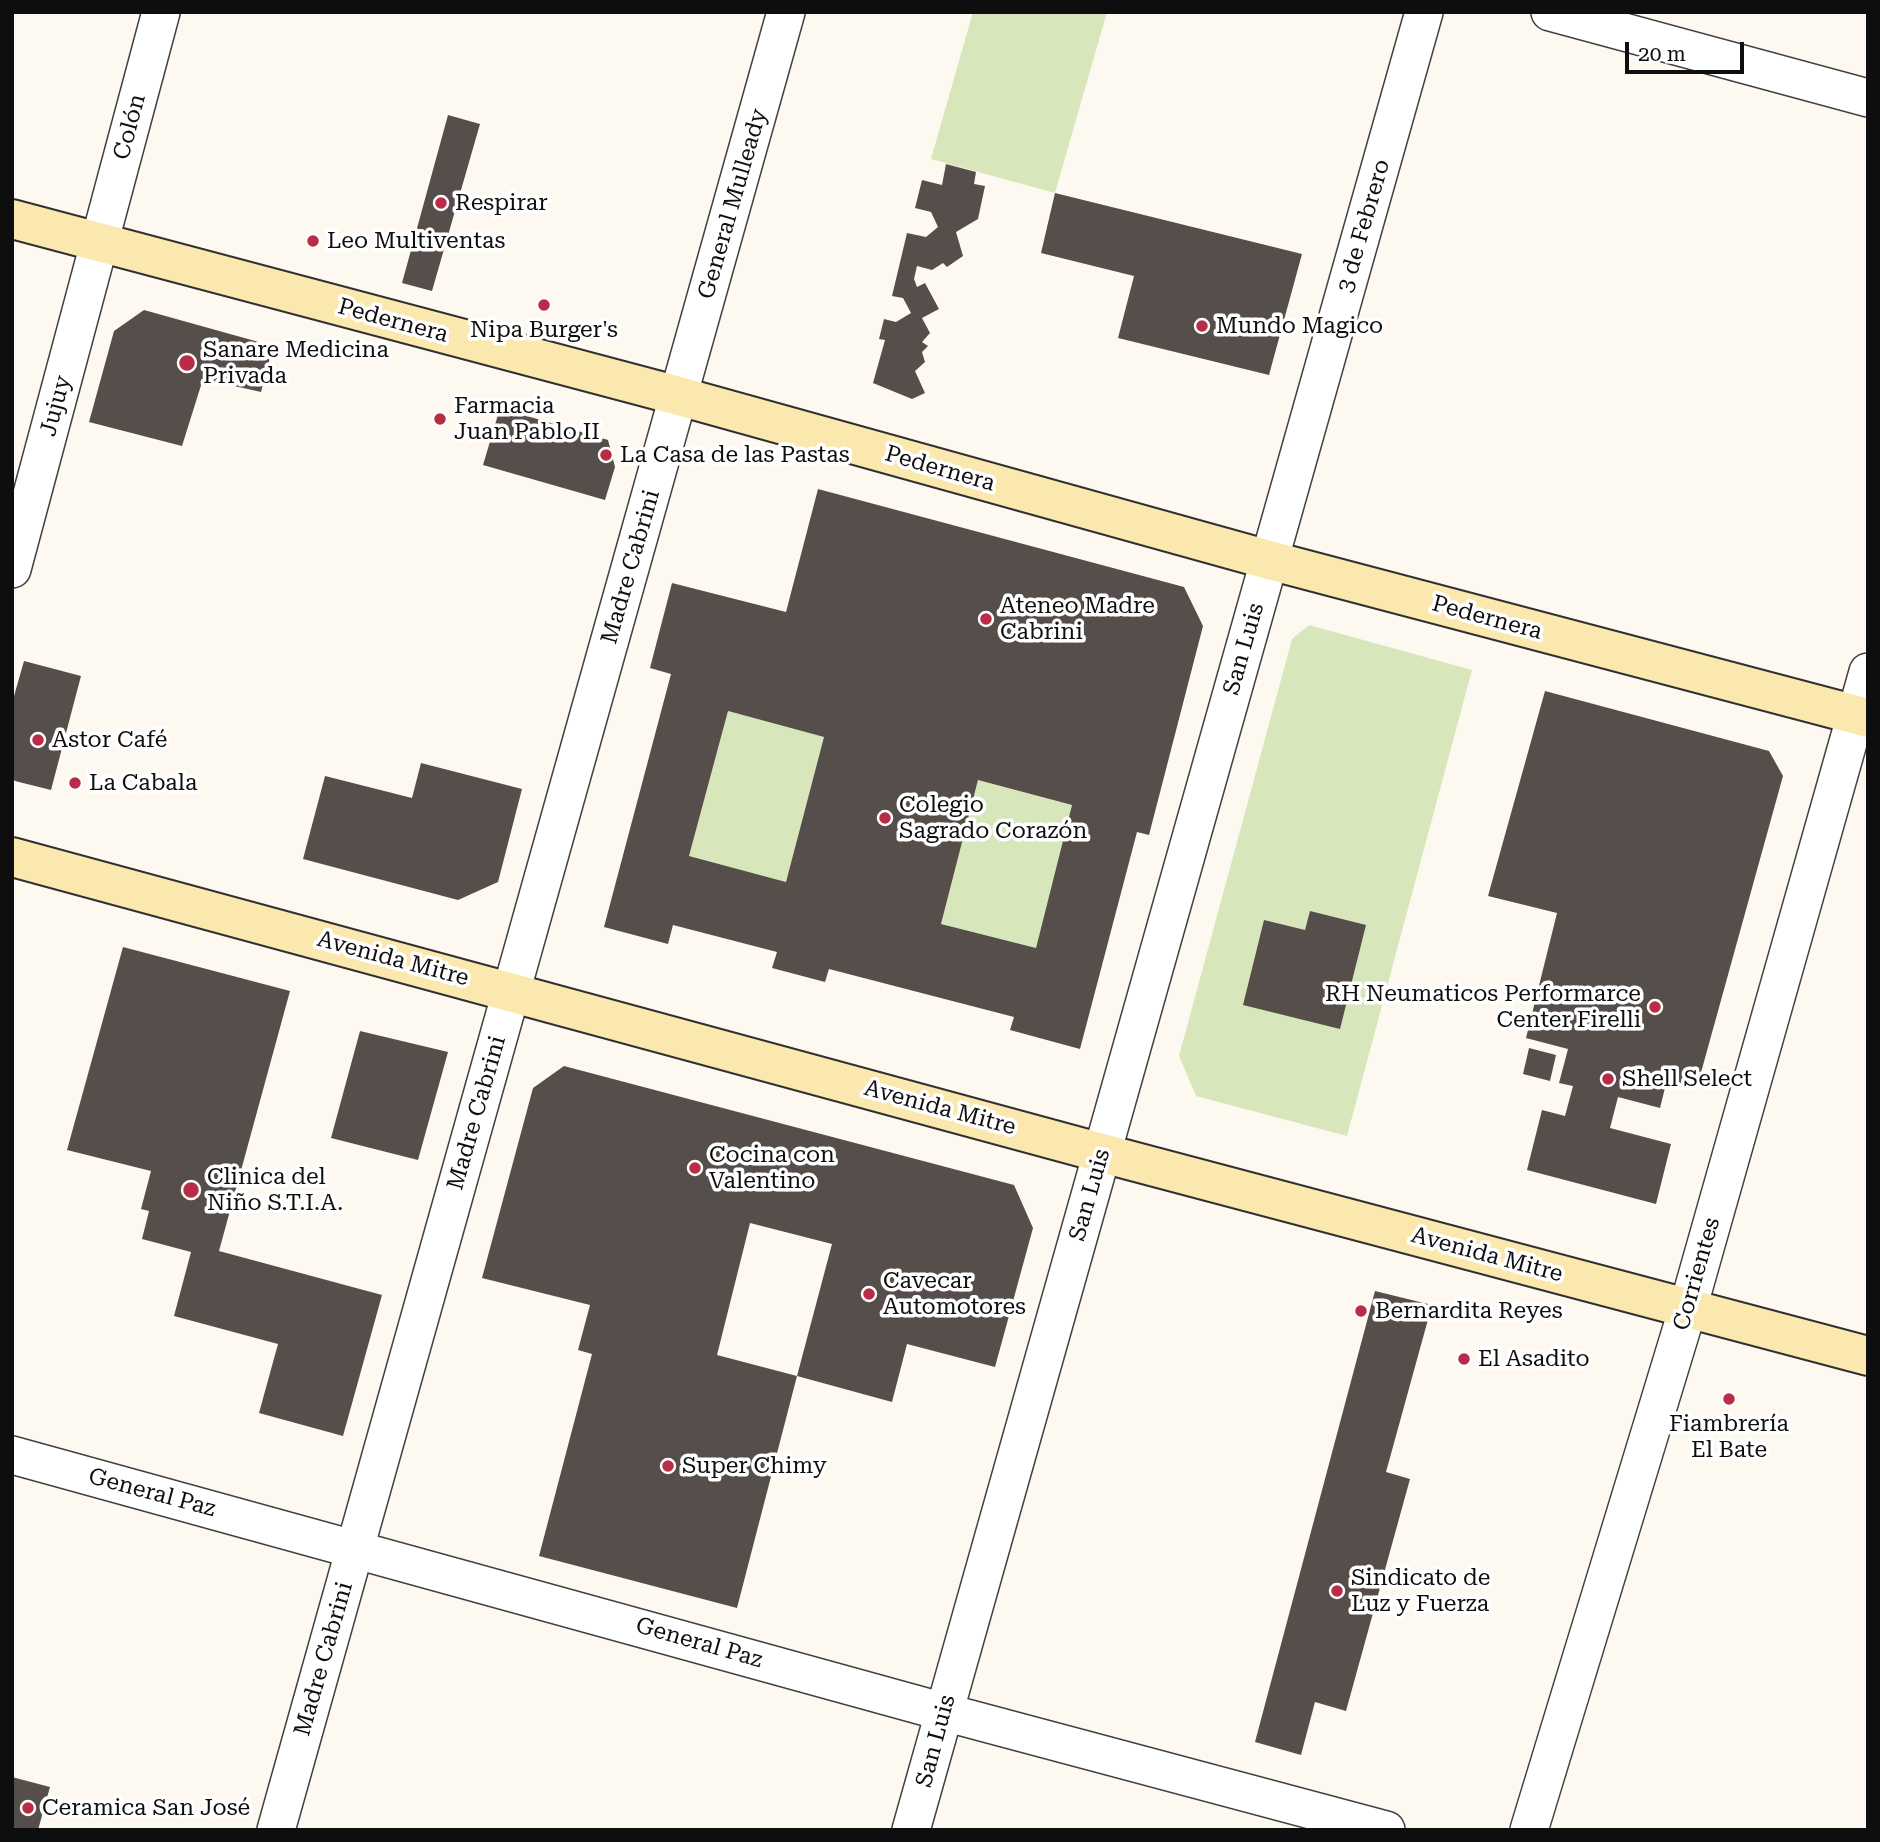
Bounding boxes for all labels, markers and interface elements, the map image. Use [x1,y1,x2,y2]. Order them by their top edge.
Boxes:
scale bar [1628,28,1747,72]
text: 20 m [1638,42,1686,66]
street label: Colón [108,91,152,163]
street label: General Mulleady [693,106,773,302]
street label: 3 de Febrero [1332,156,1396,296]
place label: Respirar [455,189,548,217]
marker: Respirar [433,195,449,211]
place label: Leo Multiventas [327,227,505,255]
marker: Leo Multiventas [305,233,321,249]
street label: Pedernera [335,293,451,349]
marker: Nipa Burger's [536,297,552,313]
place label: Mundo Magico [1216,312,1383,340]
place label: Nipa Burger's [470,316,618,344]
marker: Mundo Magico [1194,318,1210,334]
place label: Sanare Medicina Privada [203,336,389,390]
marker: Sanare Medicina Privada [177,353,197,373]
street label: Jujuy [35,373,77,439]
place label: Farmacia Juan Pablo II [454,392,600,446]
marker: Farmacia Juan Pablo II [432,411,448,427]
street label: Pedernera [882,440,998,498]
place label: La Casa de las Pastas [620,441,850,469]
marker: La Casa de las Pastas [598,447,614,463]
street label: Madre Cabrini [596,487,666,647]
street label: Pedernera [1429,590,1545,646]
place label: Ateneo Madre Cabrini [1000,592,1155,646]
street label: San Luis [1218,600,1270,698]
marker: Ateneo Madre Cabrini [978,611,994,627]
place label: Astor Café [52,726,167,754]
marker: Astor Café [30,732,46,748]
place label: La Cabala [89,769,197,797]
marker: La Cabala [67,775,83,791]
place label: Colegio Sagrado Corazón [899,791,1087,845]
marker: Colegio Sagrado Corazón [877,810,893,826]
street label: Avenida Mitre [314,926,472,992]
place label: RH Neumaticos Performarce Center Firelli [1325,980,1641,1034]
marker: RH Neumaticos Performarce Center Firelli [1647,999,1663,1015]
street label: Madre Cabrini [442,1033,512,1193]
place label: Shell Select [1622,1065,1752,1093]
marker: Shell Select [1600,1071,1616,1087]
street label: Avenida Mitre [861,1075,1019,1141]
place label: Cocina con Valentino [709,1141,835,1195]
street label: San Luis [1064,1146,1116,1244]
marker: Cocina con Valentino [687,1160,703,1176]
place label: Clinica del Niño S.T.I.A. [207,1163,343,1217]
marker: Clinica del Niño S.T.I.A. [181,1180,201,1200]
street label: Corrientes [1668,1214,1726,1334]
street label: Avenida Mitre [1408,1222,1566,1288]
place label: Cavecar Automotores [883,1267,1026,1321]
marker: Cavecar Automotores [861,1286,877,1302]
place label: Bernardita Reyes [1375,1297,1563,1325]
marker: Bernardita Reyes [1353,1303,1369,1319]
place label: El Asadito [1478,1345,1590,1373]
marker: El Asadito [1456,1351,1472,1367]
marker: Fiambrería El Bate [1721,1391,1737,1407]
place label: Fiambrería El Bate [1669,1410,1789,1464]
place label: Super Chimy [682,1452,827,1480]
marker: Super Chimy [660,1458,676,1474]
street label: General Paz [85,1463,219,1523]
place label: Sindicato de Luz y Fuerza [1351,1564,1490,1618]
street label: Madre Cabrini [289,1579,359,1739]
marker: Sindicato de Luz y Fuerza [1329,1583,1345,1599]
street label: General Paz [632,1612,766,1674]
street label: San Luis [910,1692,962,1790]
place label: Ceramica San José [42,1794,250,1822]
marker: Ceramica San José [20,1800,36,1816]

